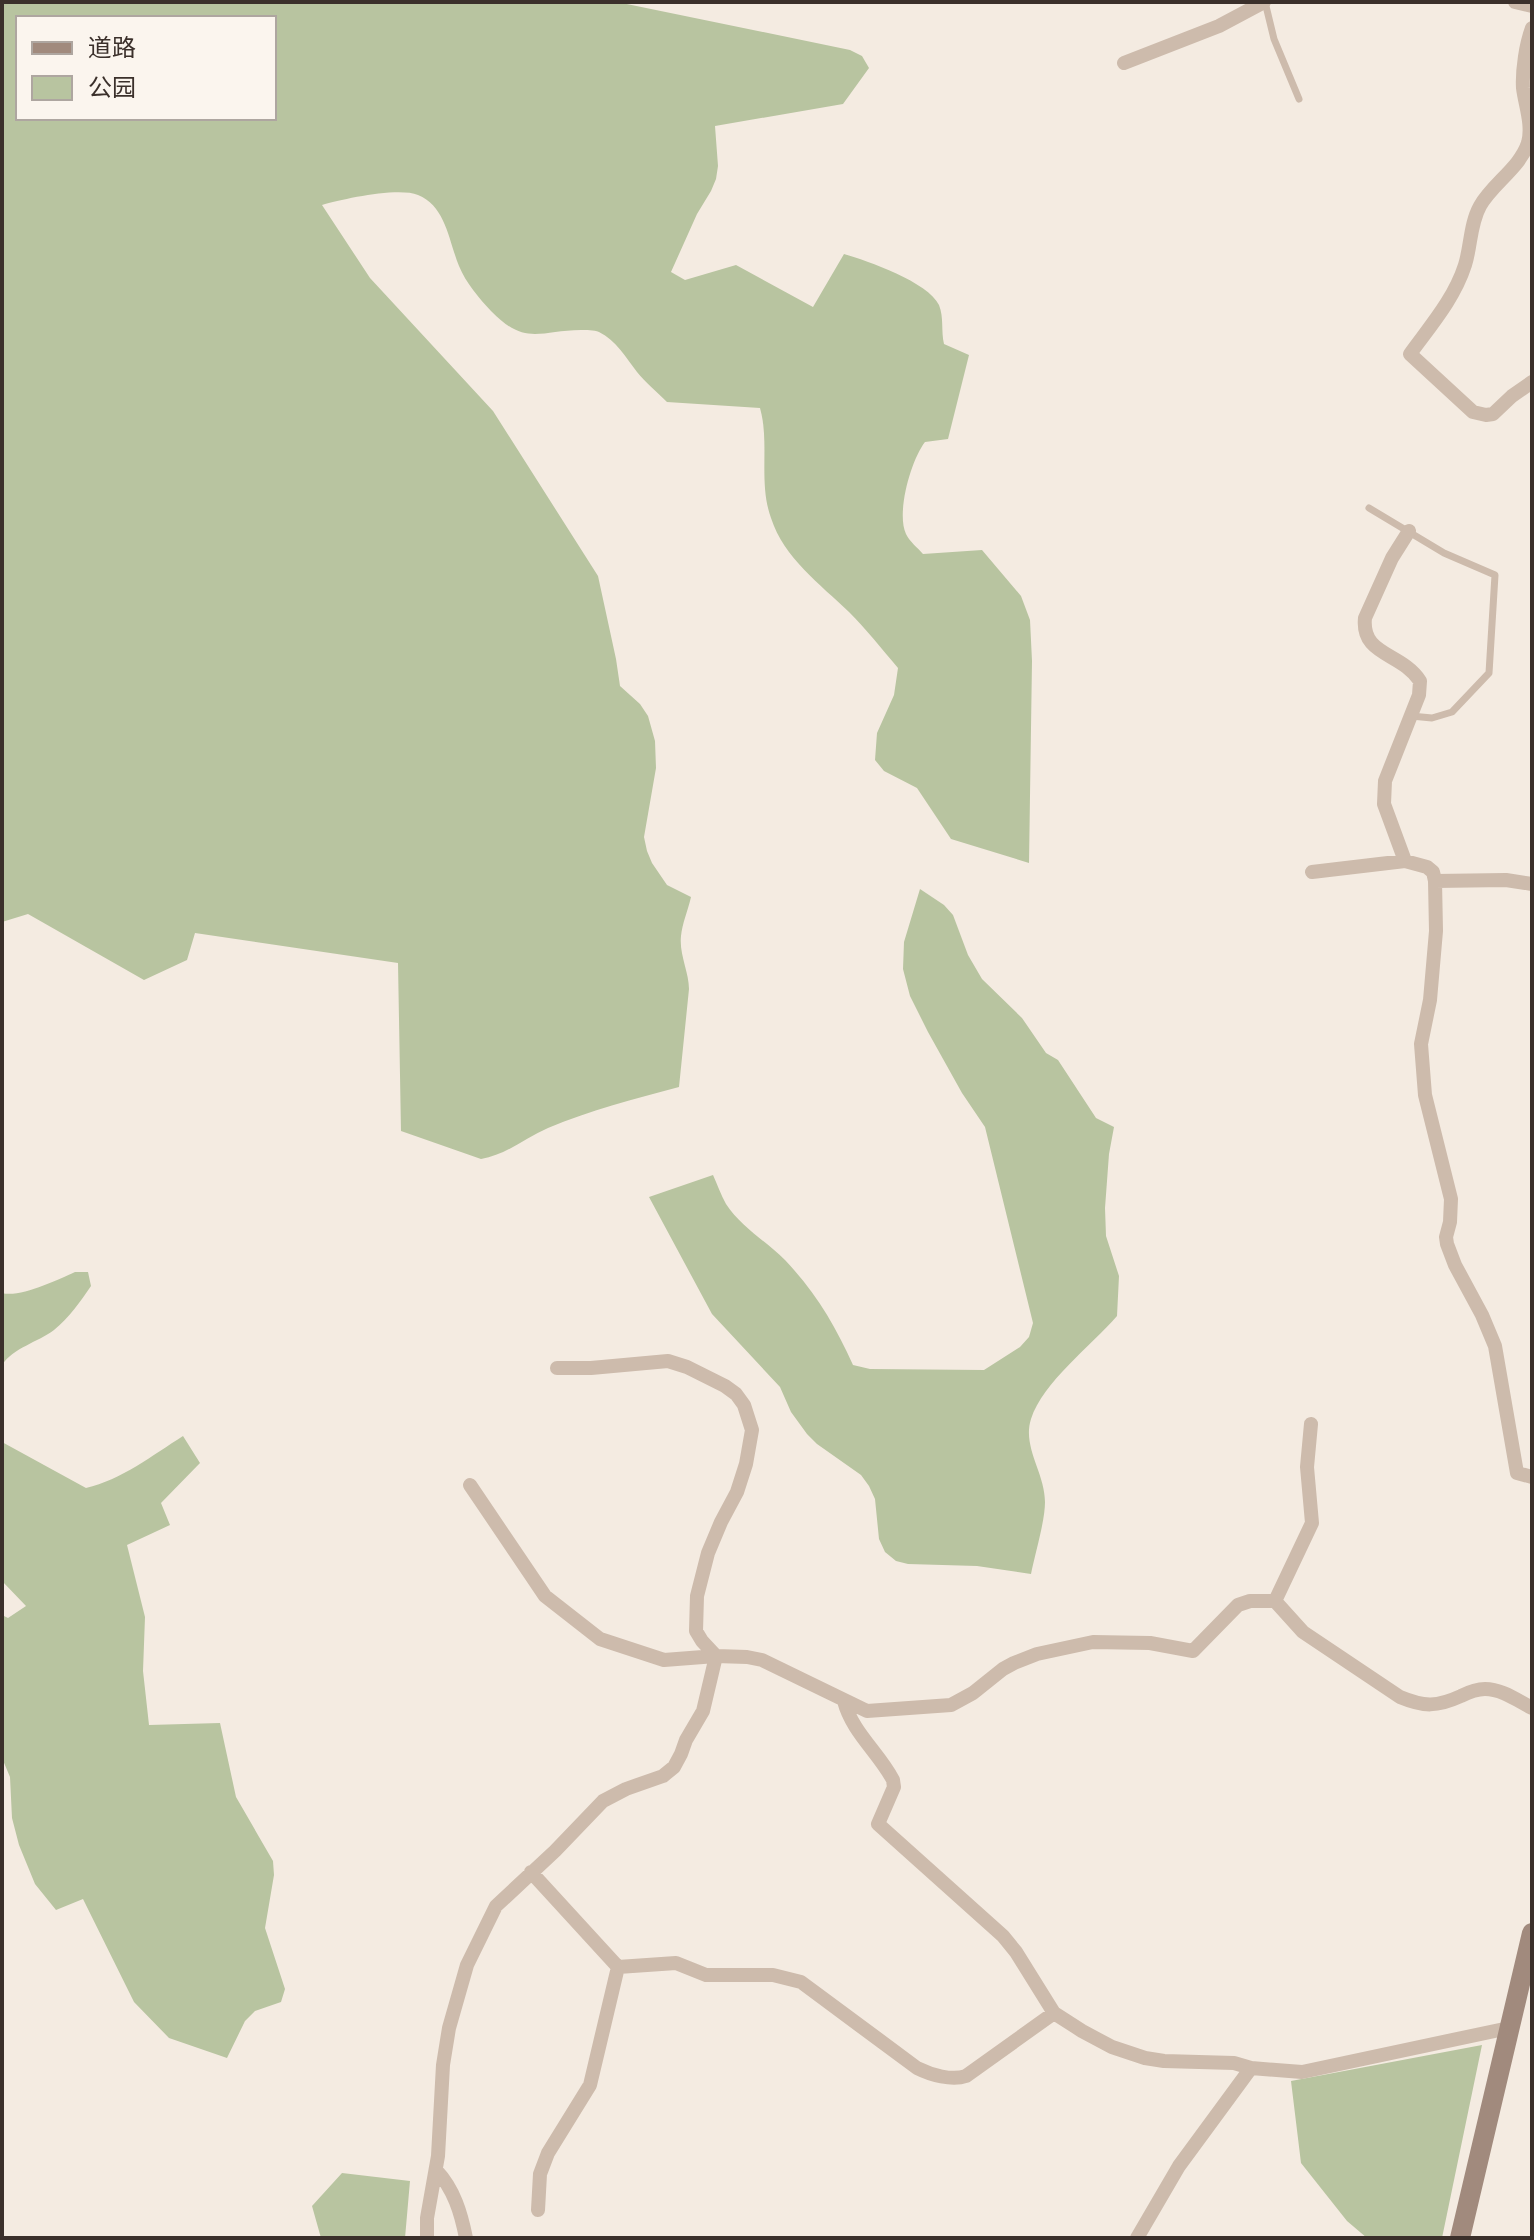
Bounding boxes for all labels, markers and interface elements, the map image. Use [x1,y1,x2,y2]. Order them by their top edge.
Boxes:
legend [16,16,276,120]
text: 道路 [88,34,136,63]
text: 公园 [88,74,136,103]

